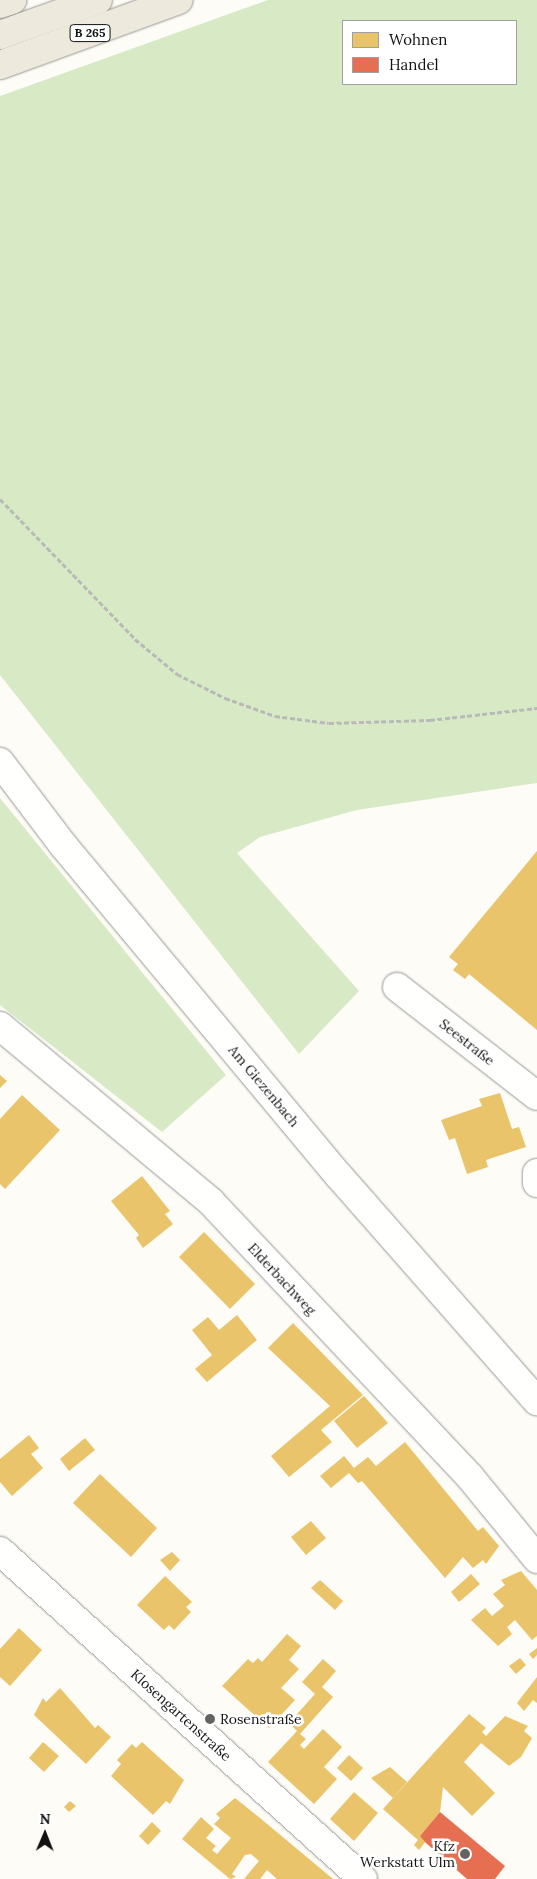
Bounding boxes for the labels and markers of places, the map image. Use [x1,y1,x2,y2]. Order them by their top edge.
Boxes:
place label: Rosenstraße [220,1711,302,1727]
marker: Rosenstraße [204,1713,216,1725]
place label: Kfz Werkstatt Ulm [360,1838,455,1870]
marker: Kfz Werkstatt Ulm [459,1848,471,1860]

